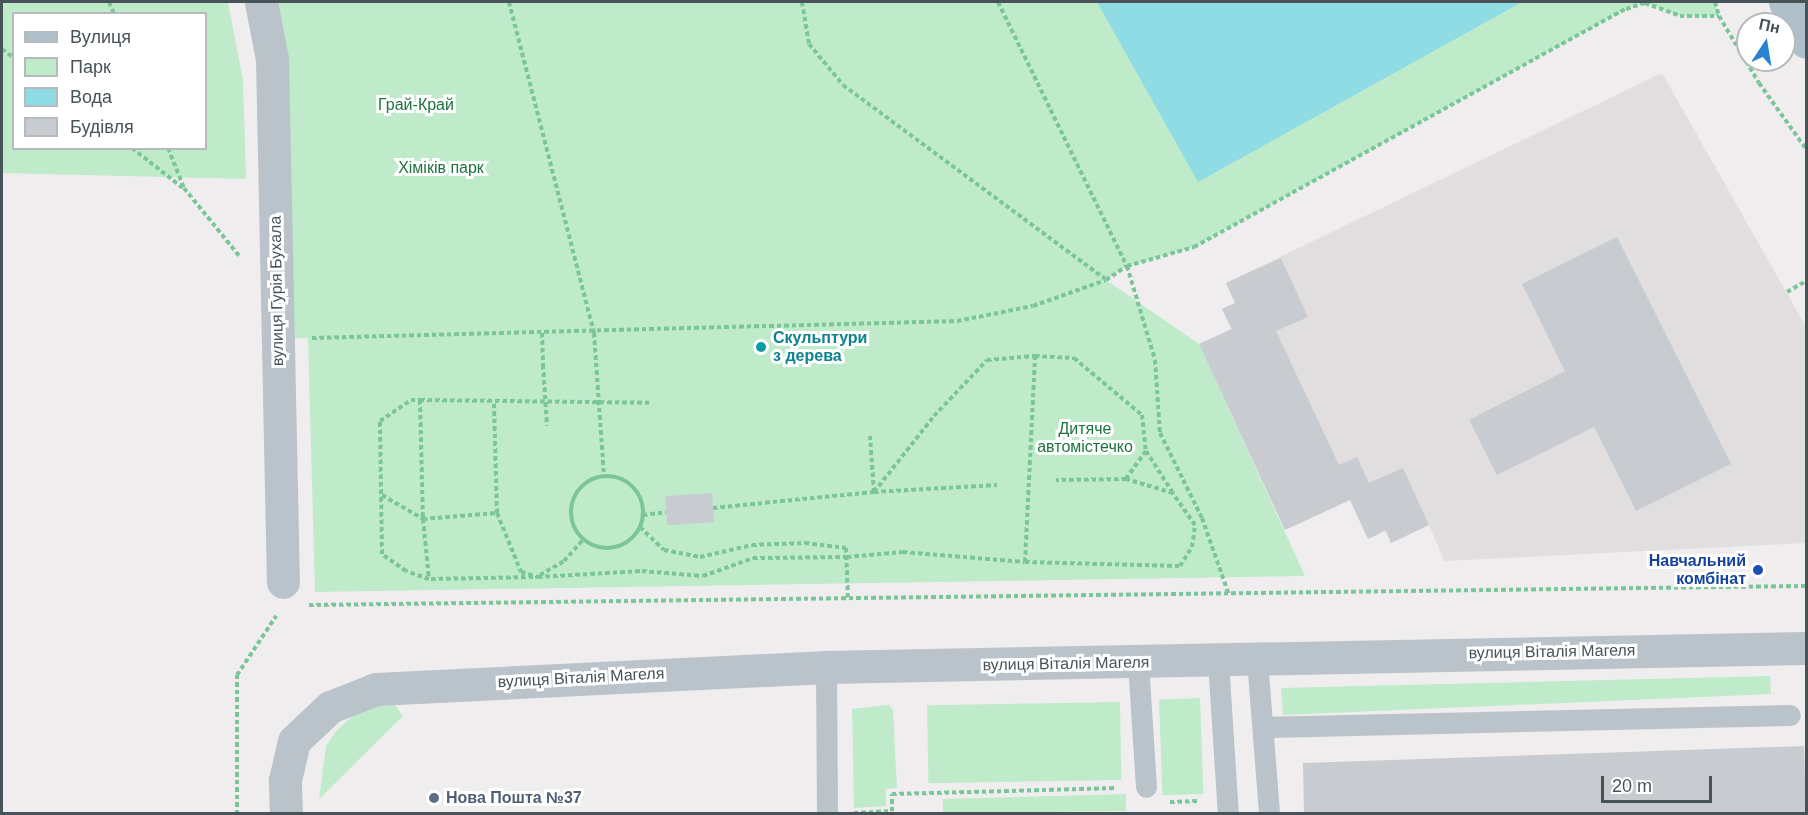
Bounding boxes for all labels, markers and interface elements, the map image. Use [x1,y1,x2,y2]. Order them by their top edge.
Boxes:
legend [12,12,207,150]
north arrow [1736,12,1796,72]
text: Пн [1757,15,1782,36]
text: Вулиця [70,27,131,47]
text: Парк [70,57,111,77]
text: Вода [70,87,112,107]
park label: Грай-Край [378,95,454,115]
text: Будівля [70,117,134,137]
park label: Хіміків парк [398,158,484,178]
street label: вулиця Гурія Бухала [266,216,288,366]
place label: Скульптури з дерева [773,328,867,366]
marker: Скульптури з дерева [754,340,768,354]
park label: Дитяче автомістечко [1037,419,1133,457]
place label: Навчальний комбінат [1649,551,1746,589]
marker: Навчальний комбінат [1751,563,1765,577]
street label: вулиця Віталія Магеля [1468,641,1636,663]
street label: вулиця Віталія Магеля [982,653,1150,675]
street label: вулиця Віталія Магеля [497,664,665,692]
scale bar [1604,764,1715,802]
text: 20 m [1612,776,1652,796]
place label: Нова Пошта №37 [446,788,582,808]
marker: Нова Пошта №37 [427,791,441,805]

